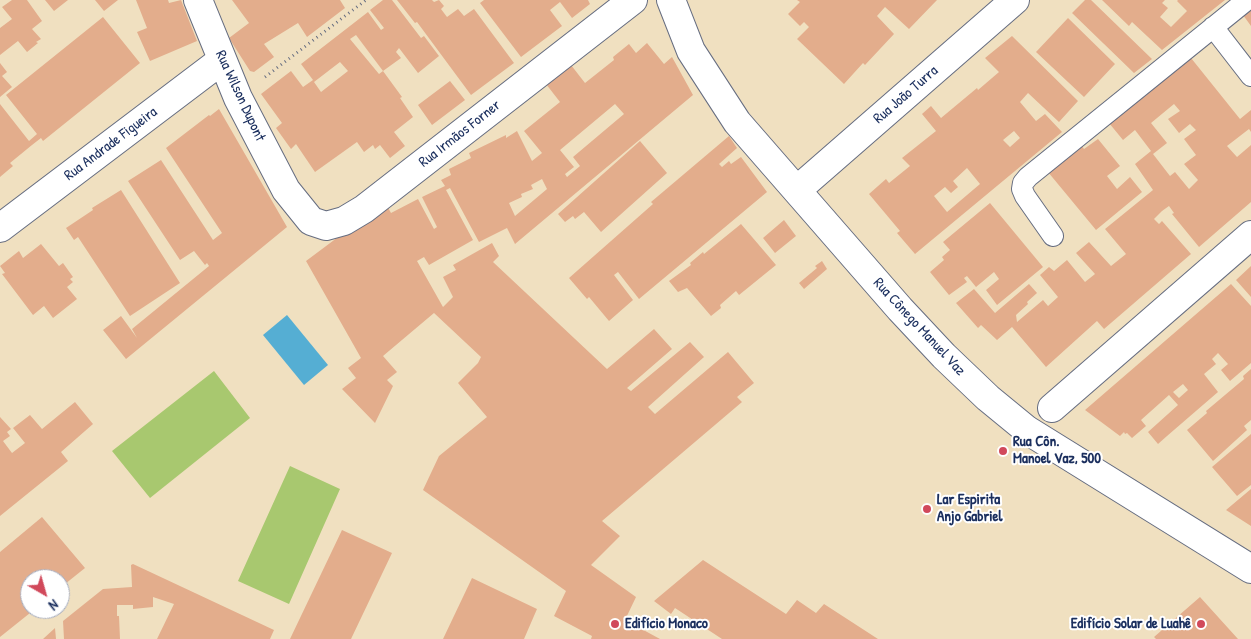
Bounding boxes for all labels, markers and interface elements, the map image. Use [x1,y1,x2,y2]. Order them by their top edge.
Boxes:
street label: Rua Wilson Dupont [211,48,269,144]
street label: Rua João Turra [870,62,942,128]
street label: Rua Irmãos Forner [416,97,504,171]
street label: Rua Andrade Figueira [61,103,161,185]
street label: Rua Cônego Manuel Vaz [869,274,969,380]
place label: Rua Côn. Manoel Vaz, 500 [1013,433,1101,468]
marker: Rua Côn. Manoel Vaz, 500 [997,445,1009,457]
place label: Lar Espirita Anjo Gabriel [937,491,1002,526]
marker: Lar Espirita Anjo Gabriel [921,503,933,515]
north arrow [20,569,70,619]
text: N [45,596,63,615]
place label: Edifício Monaco [625,615,708,633]
place label: Edifício Solar de Luahê [1071,615,1191,633]
marker: Edifício Monaco [609,618,621,630]
marker: Edifício Solar de Luahê [1195,618,1207,630]

